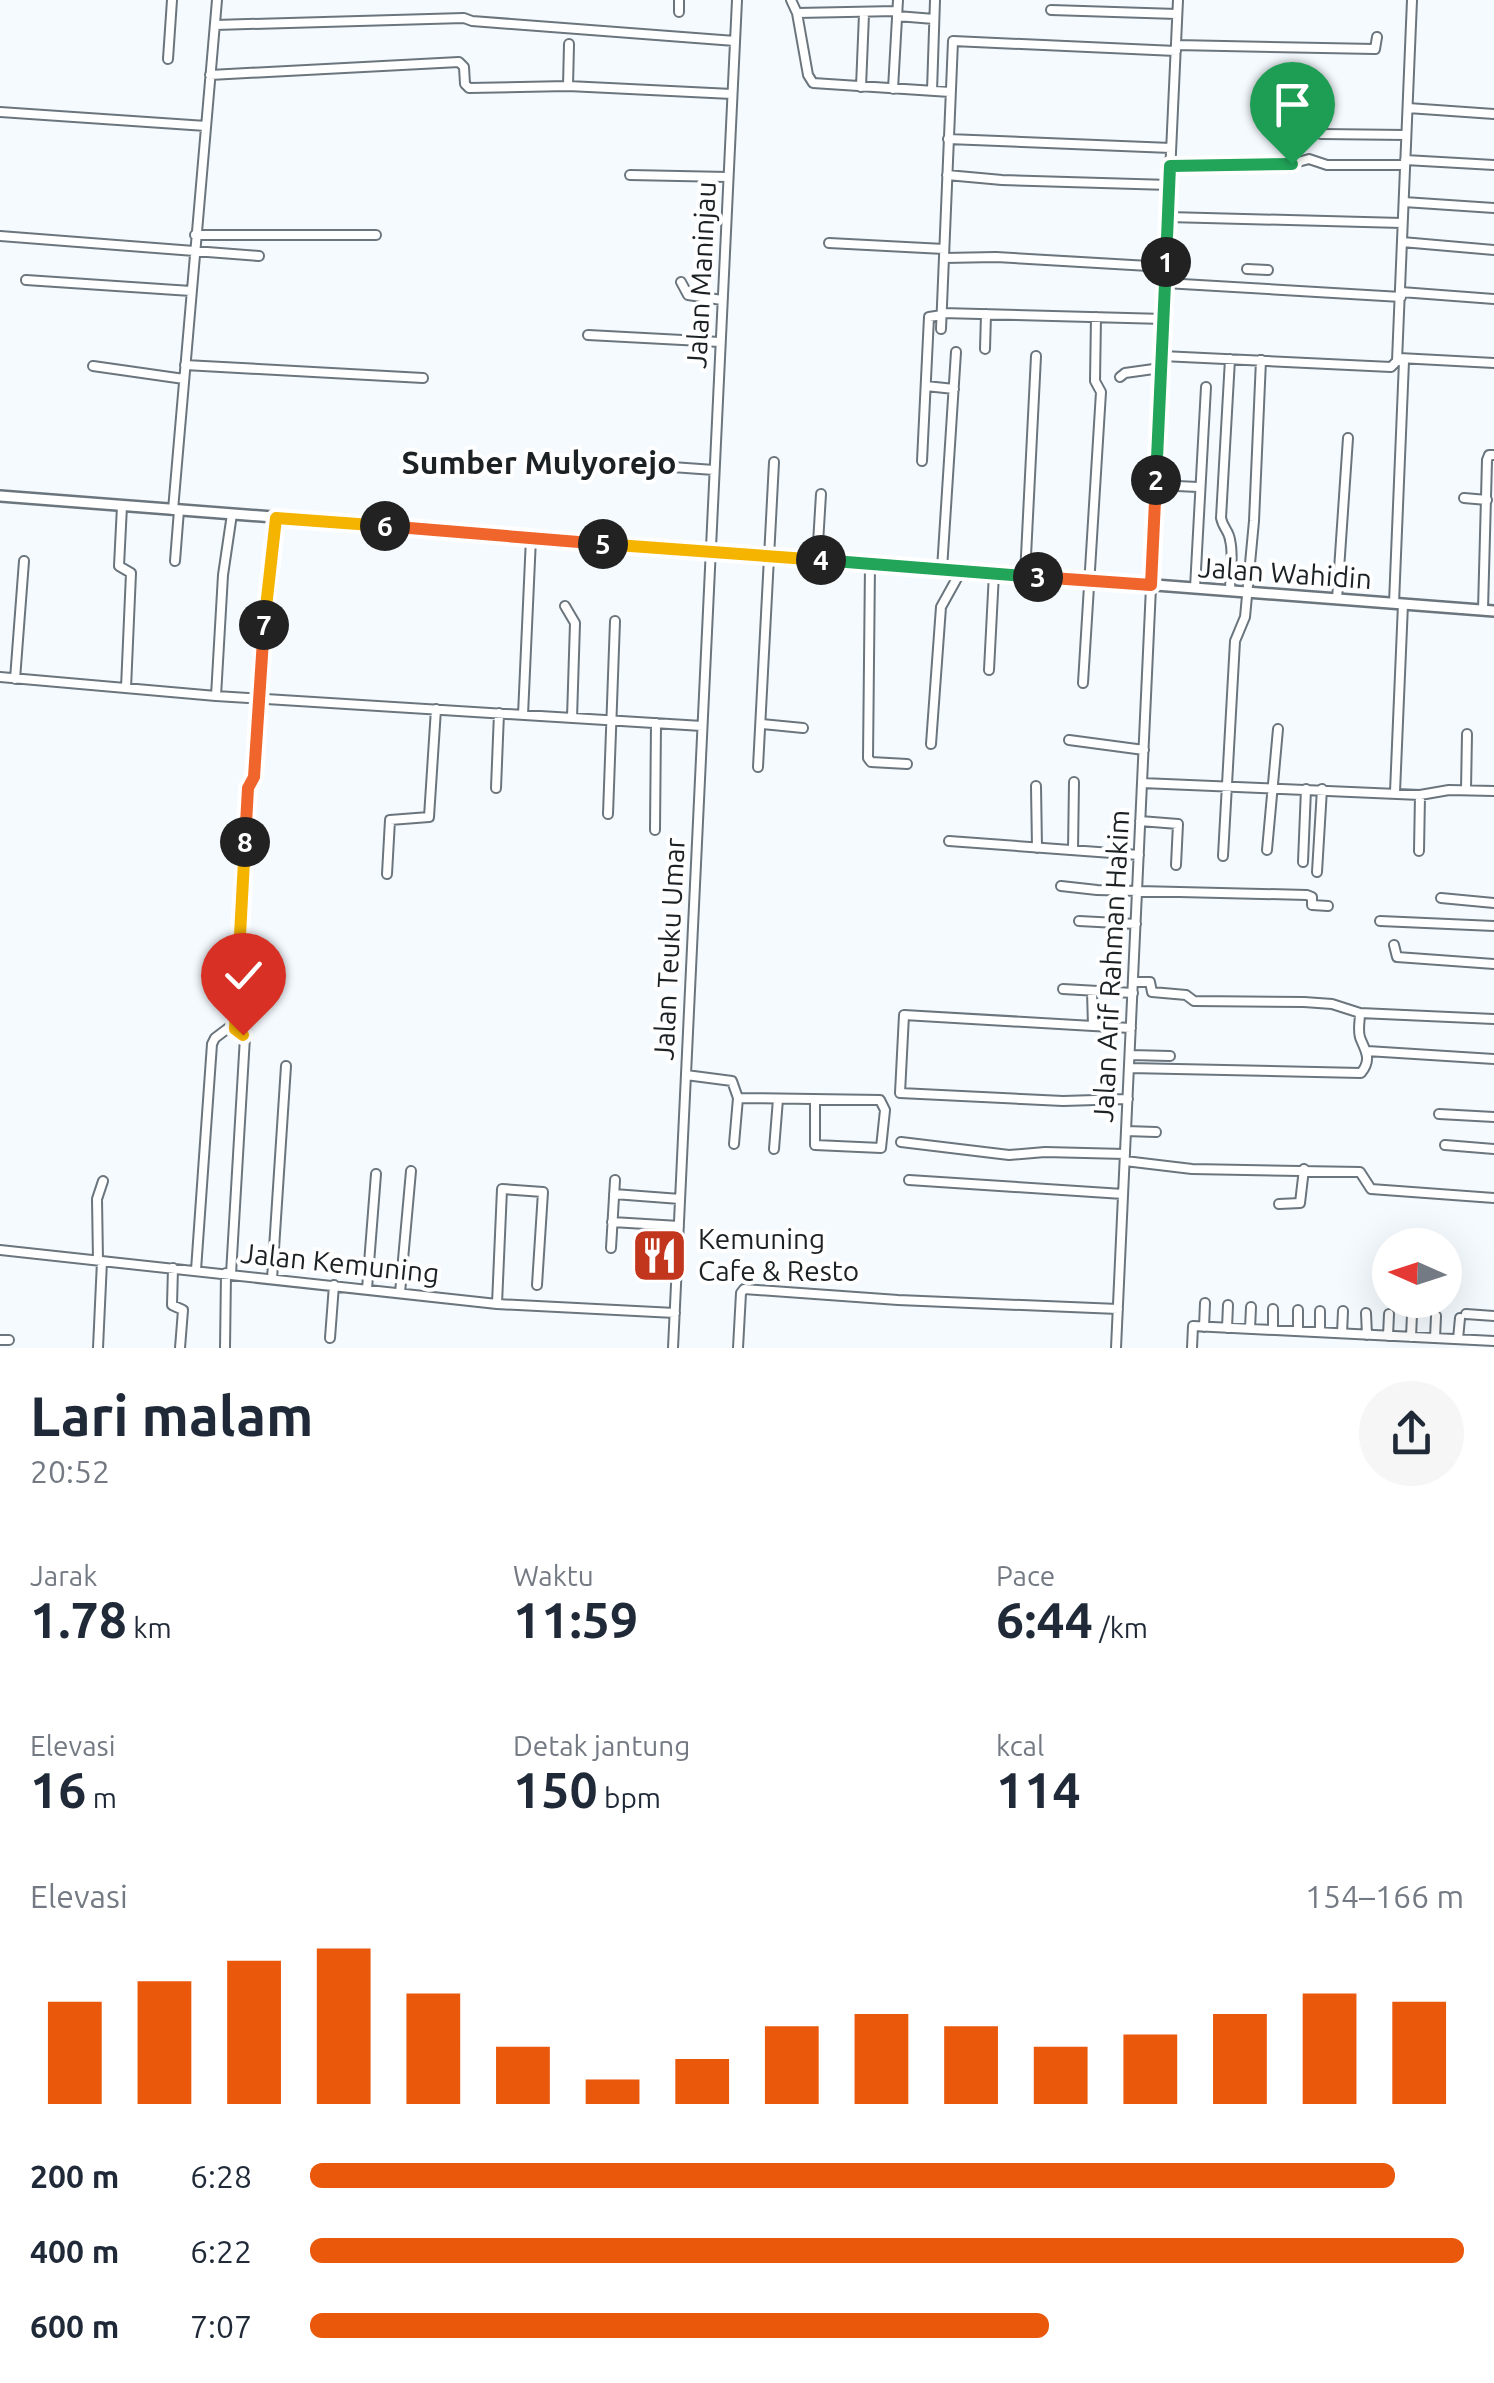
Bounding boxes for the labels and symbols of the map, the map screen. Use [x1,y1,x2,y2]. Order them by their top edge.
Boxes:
pin [1250,62,1335,165]
street label: Jalan Maninjau [680,181,721,369]
pin: 1 [1141,237,1191,287]
district label: Sumber Mulyorejo [402,444,676,480]
pin: 2 [1131,455,1181,505]
pin: 6 [360,501,410,551]
pin: 5 [578,519,628,569]
pin: 4 [796,535,846,585]
street label: Jalan Wahidin [1197,551,1373,594]
pin: 3 [1013,552,1063,602]
pin: 7 [239,600,289,650]
street label: Jalan Arif Rahman Hakim [1087,809,1134,1123]
pin: 8 [220,817,270,867]
street label: Jalan Teuku Umar [647,837,690,1061]
pin [201,933,286,1036]
place label: Kemuning Cafe & Resto [698,1223,859,1286]
restaurant icon: Kemuning Cafe & Resto [629,1225,689,1285]
north arrow [1372,1228,1462,1318]
street label: Jalan Kemuning [239,1237,441,1288]

